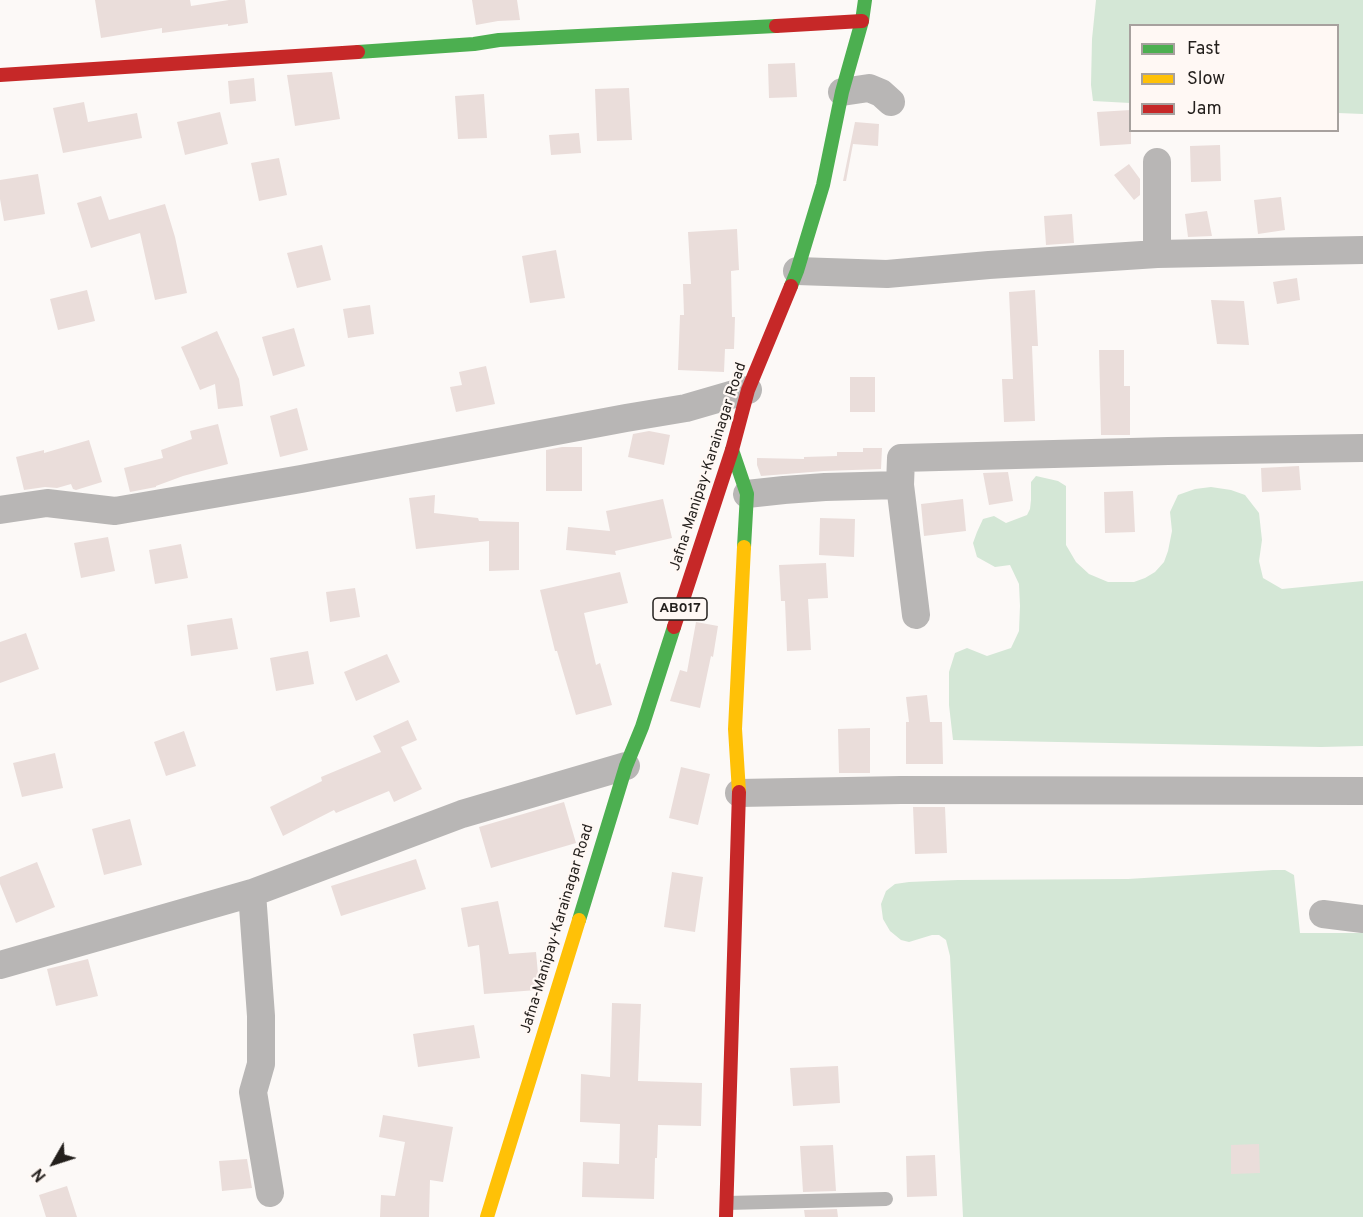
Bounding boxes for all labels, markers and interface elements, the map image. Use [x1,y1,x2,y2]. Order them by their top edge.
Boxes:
legend [1129,24,1339,132]
text: Fast [1187,38,1220,61]
text: Slow [1187,68,1225,91]
text: Jam [1187,98,1222,121]
street label: Jafna-Manipay-Karainagar Road [667,361,751,573]
road number: AB017 [653,598,707,620]
street label: Jafna-Manipay-Karainagar Road [518,822,598,1036]
north arrow [24,1133,84,1193]
text: N [29,1164,51,1185]

